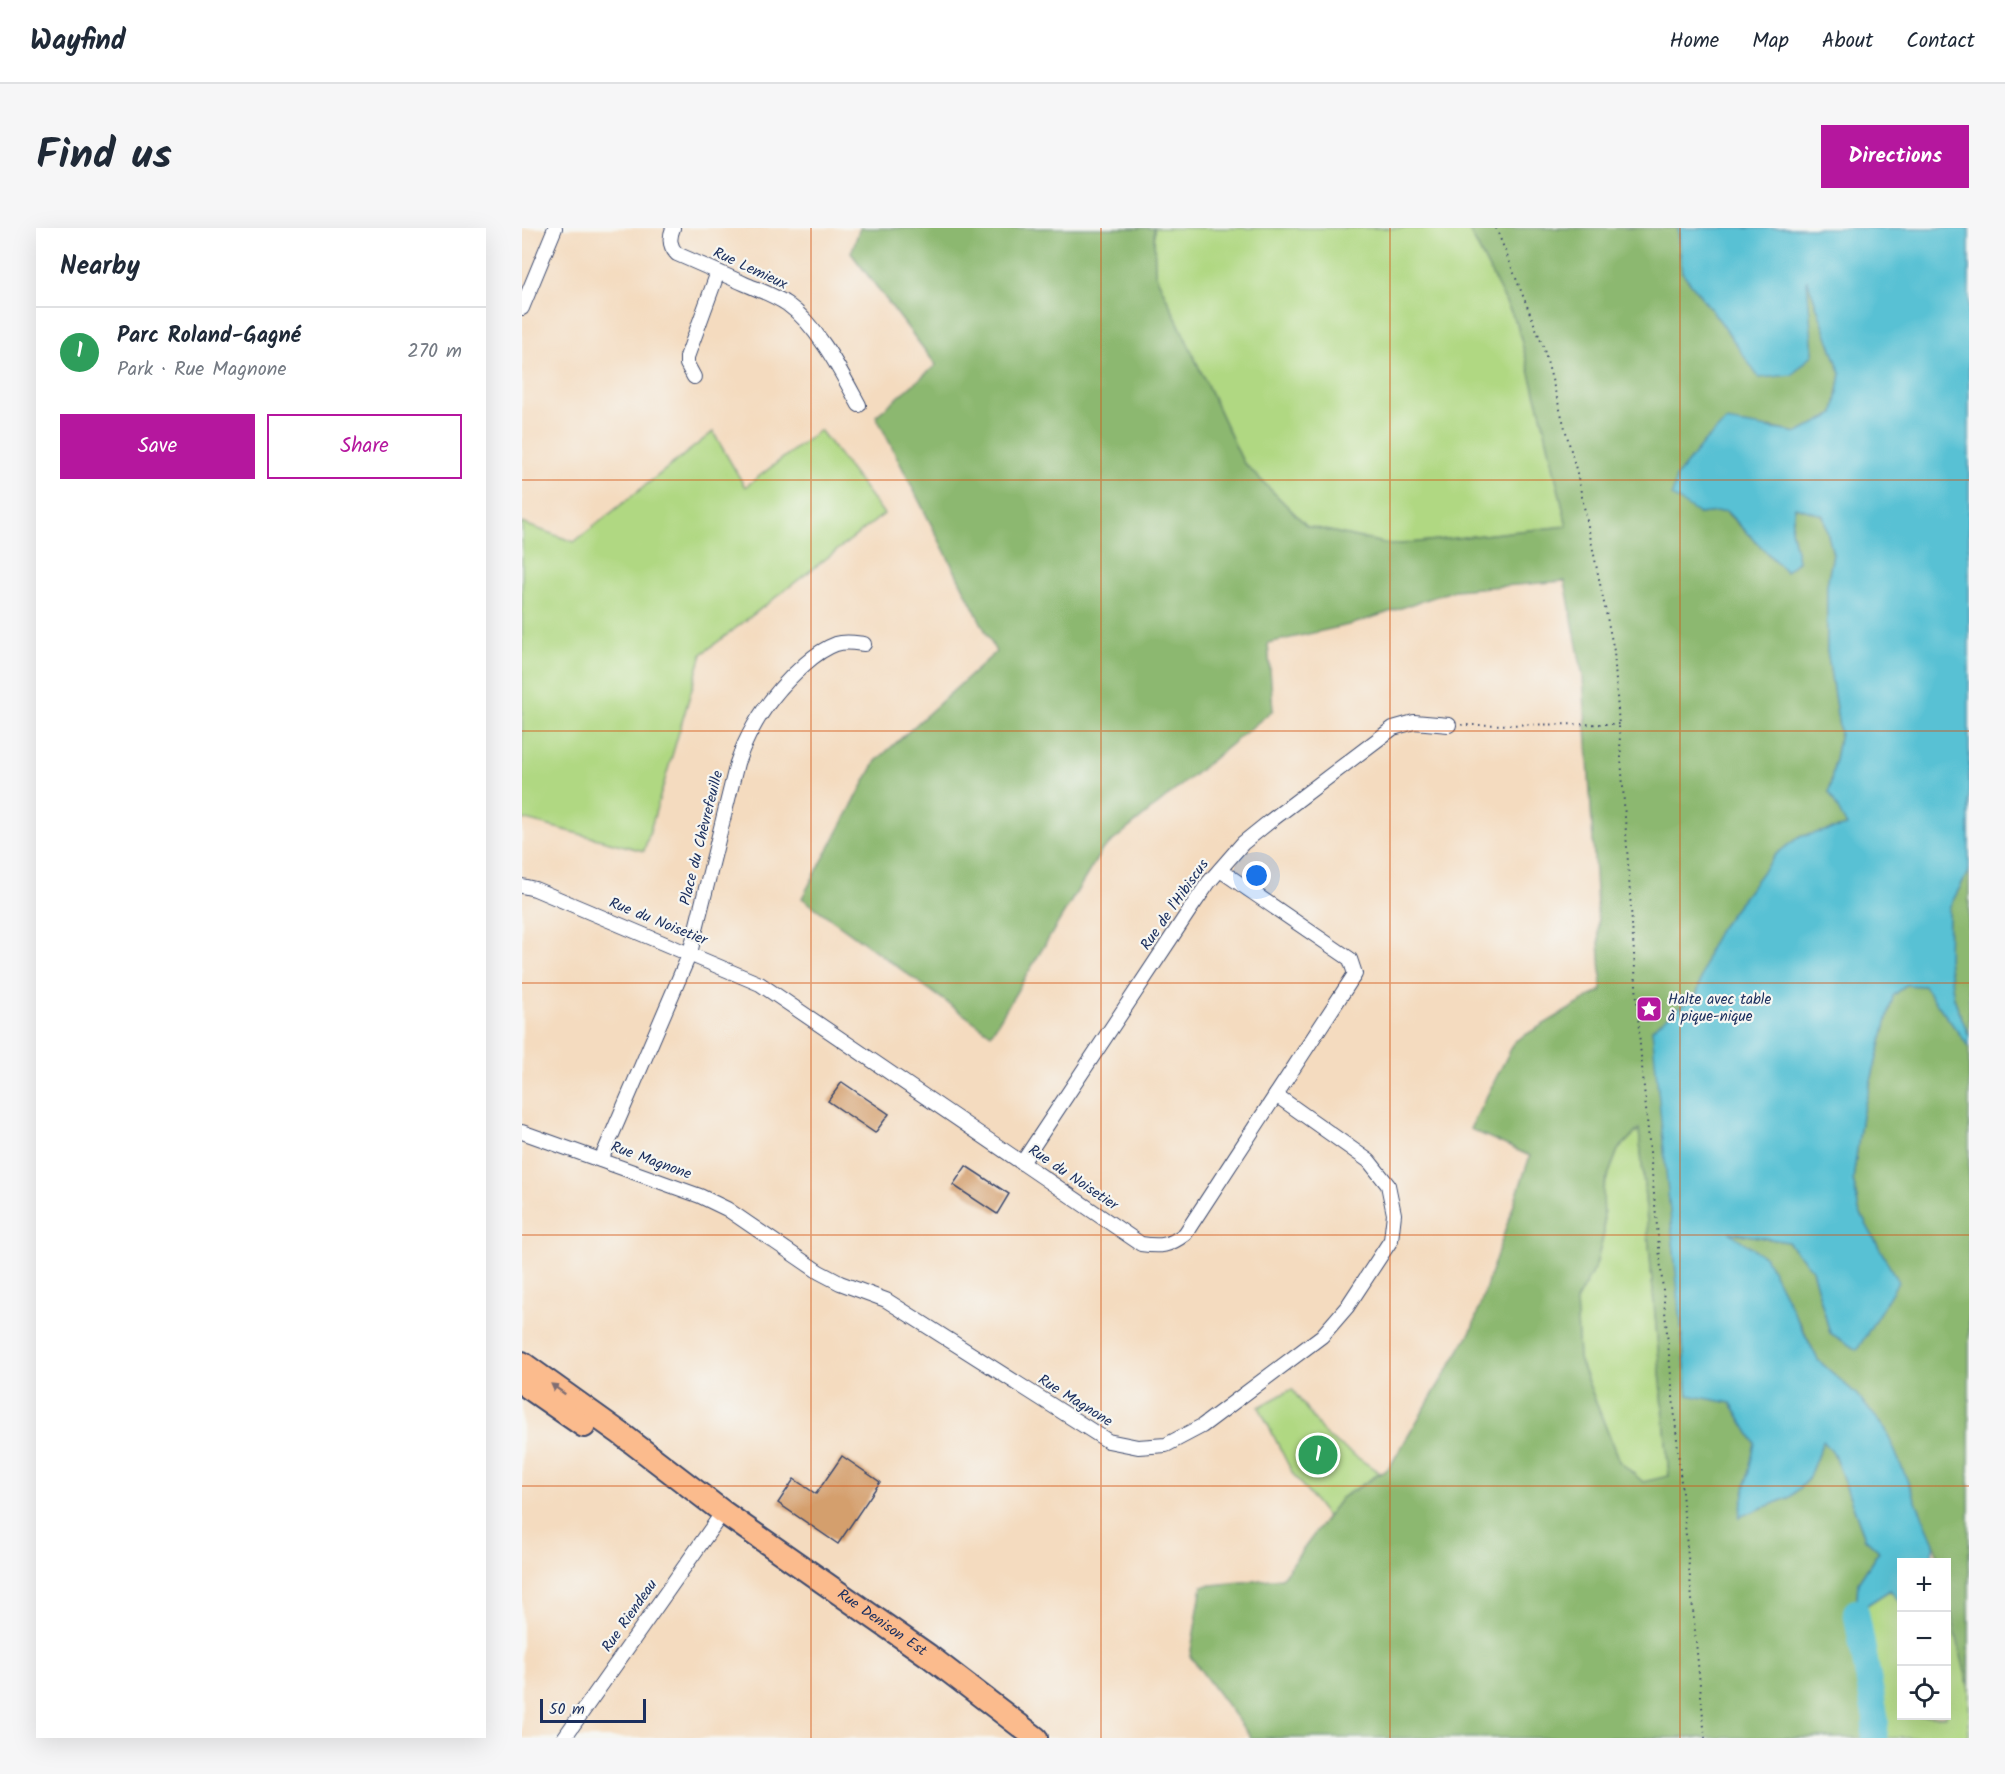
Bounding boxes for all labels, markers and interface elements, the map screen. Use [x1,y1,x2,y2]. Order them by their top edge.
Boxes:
text: Wayfind [30,19,126,64]
text: Home [1670,25,1719,58]
text: Map [1752,25,1789,58]
text: About [1822,25,1873,58]
text: Contact [1906,25,1975,58]
text: Find us [36,123,172,190]
button: Directions [1821,125,1969,188]
street label: Rue Lemieux [709,241,792,297]
text: Nearby [60,246,140,288]
text: Parc Roland-Gagné [117,319,301,354]
text: 1 [76,336,83,368]
text: 270 m [407,336,462,368]
text: Park · Rue Magnone [117,354,286,386]
button: Save [60,414,255,479]
button: Share [267,414,462,479]
street label: Place du Chèvrefeuille [674,768,730,908]
street label: Rue de l'Hibiscus [1135,854,1216,956]
your location [1242,861,1271,890]
street label: Rue du Noisetier [605,891,712,953]
place label: Halte avec table à pique-nique [1668,988,1772,1029]
place icon: Halte avec table à pique-nique [1634,994,1664,1024]
street label: Rue Magnone [607,1135,695,1187]
street label: Rue du Noisetier [1023,1139,1124,1218]
street label: Rue Magnone [1033,1368,1117,1434]
one-way arrow [551,1383,567,1395]
pin: 1 [1298,1432,1338,1478]
map controls [1897,1558,1951,1720]
button: + [1897,1558,1951,1612]
street label: Rue Riendeau [596,1575,664,1657]
street label: Rue Denison Est [832,1583,932,1663]
button: − [1897,1612,1951,1666]
button: locate [1897,1666,1951,1720]
scale bar [540,1696,646,1724]
text: 50 m [549,1697,585,1722]

